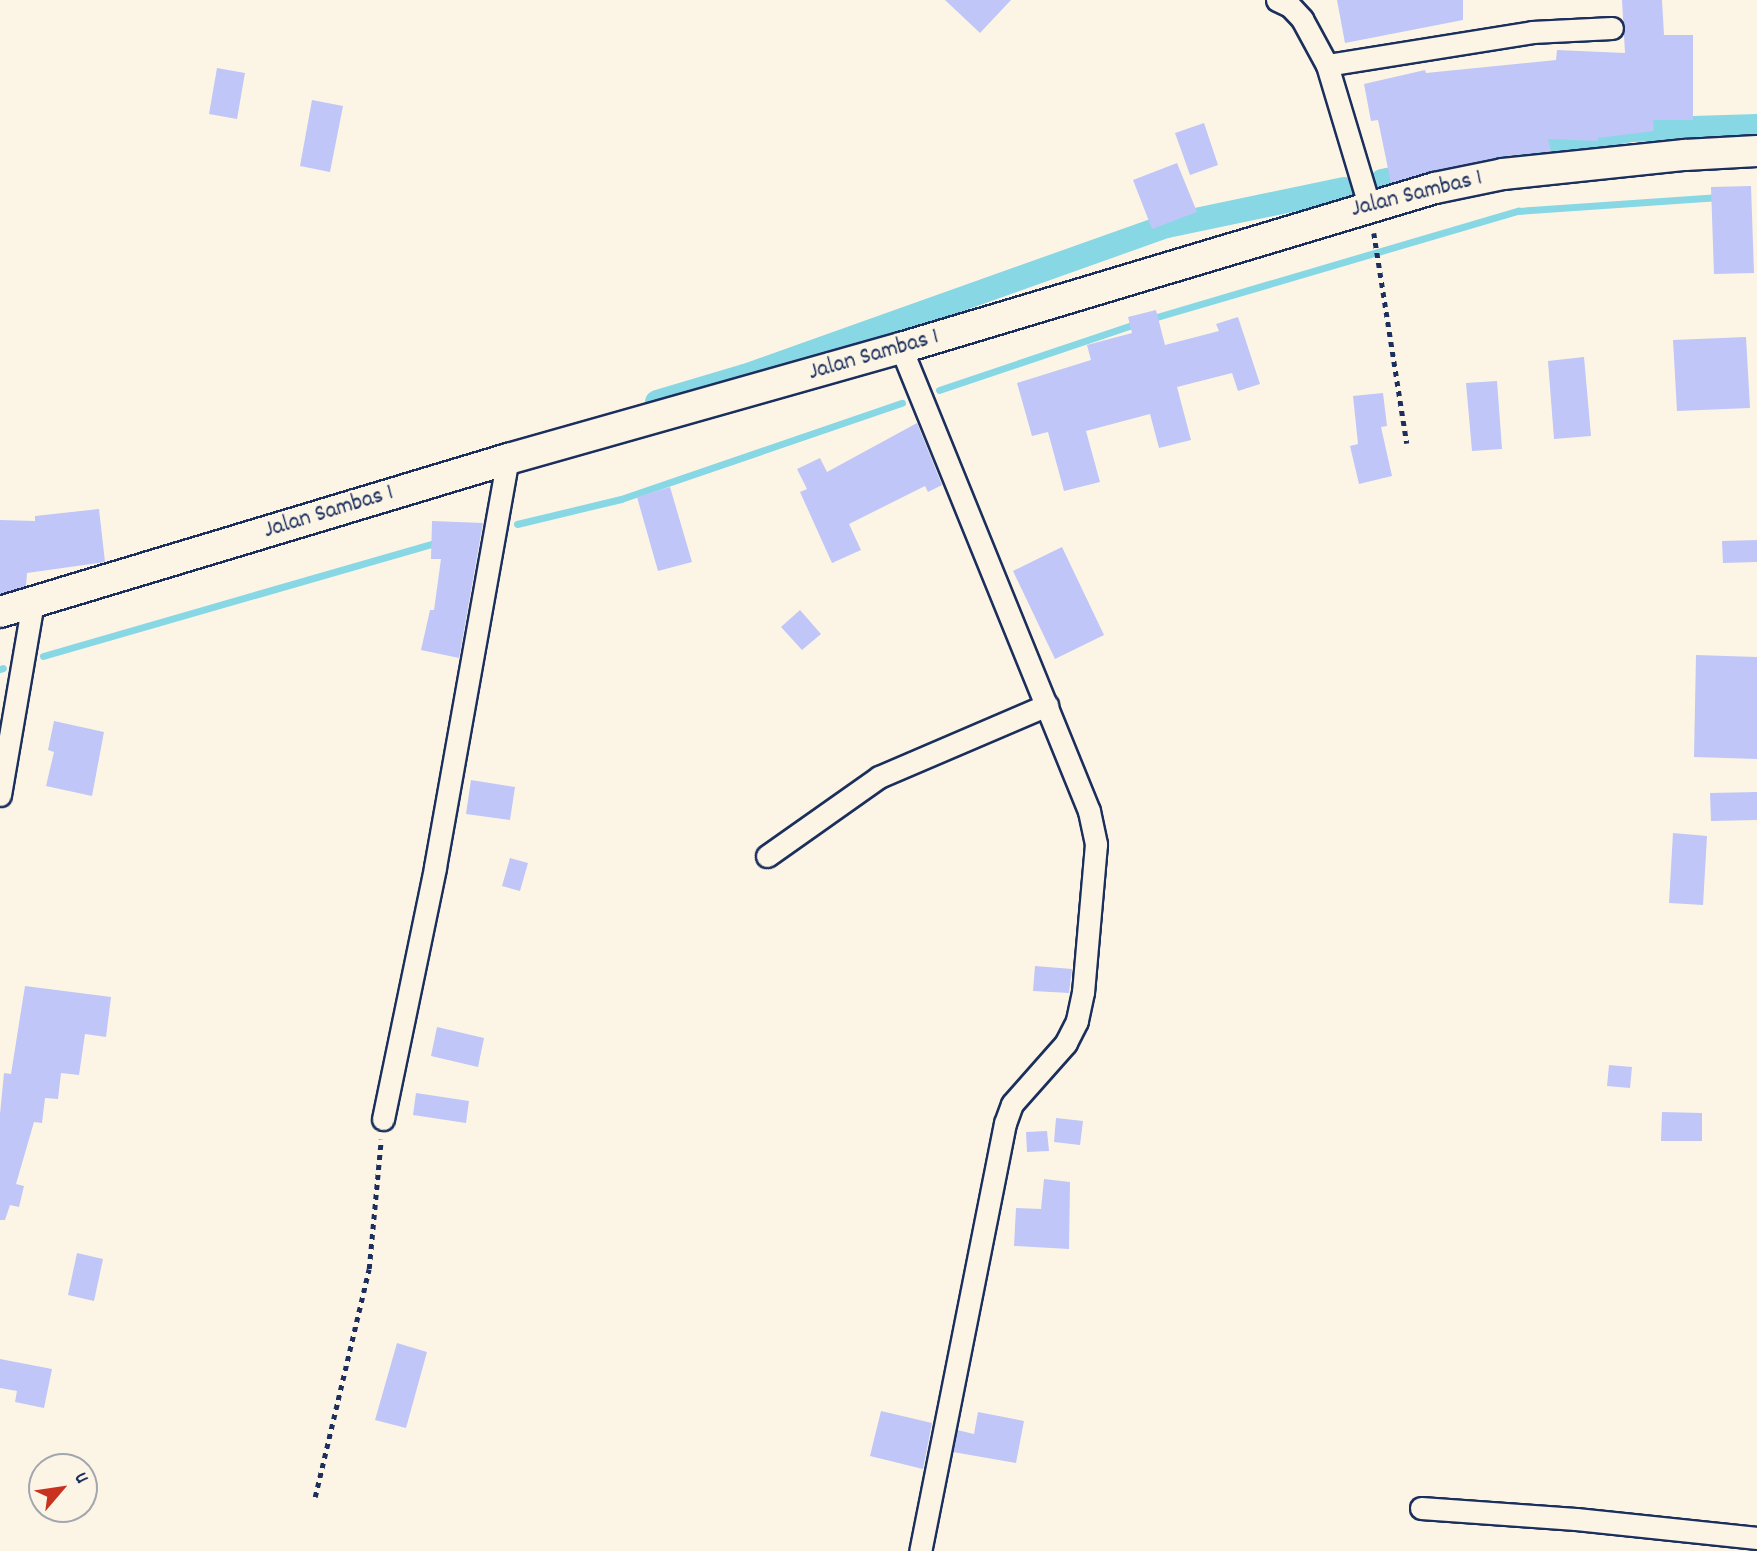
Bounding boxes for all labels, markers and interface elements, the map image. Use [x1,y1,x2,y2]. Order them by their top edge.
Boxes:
street label: Jalan Sambas 1 [1348,165,1486,225]
street label: Jalan Sambas 1 [805,324,943,388]
street label: Jalan Sambas 1 [261,480,397,546]
north arrow [28,1453,98,1523]
text: U [66,1468,94,1489]

